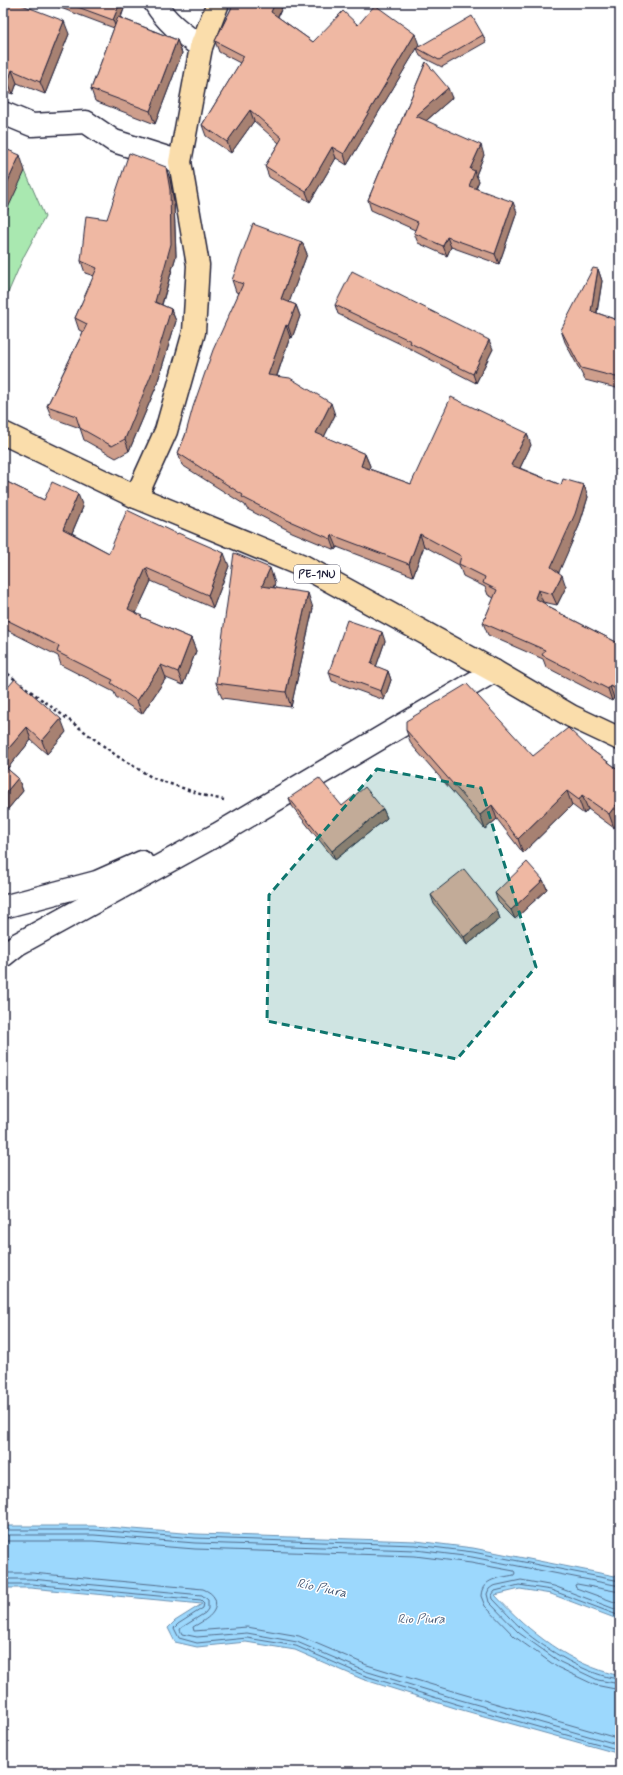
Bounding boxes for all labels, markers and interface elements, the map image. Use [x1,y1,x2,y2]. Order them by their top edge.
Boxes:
road number: PE-1NU [294,565,340,583]
water label: Río Piura [295,1575,349,1602]
water label: Rio Piura [397,1611,445,1628]

